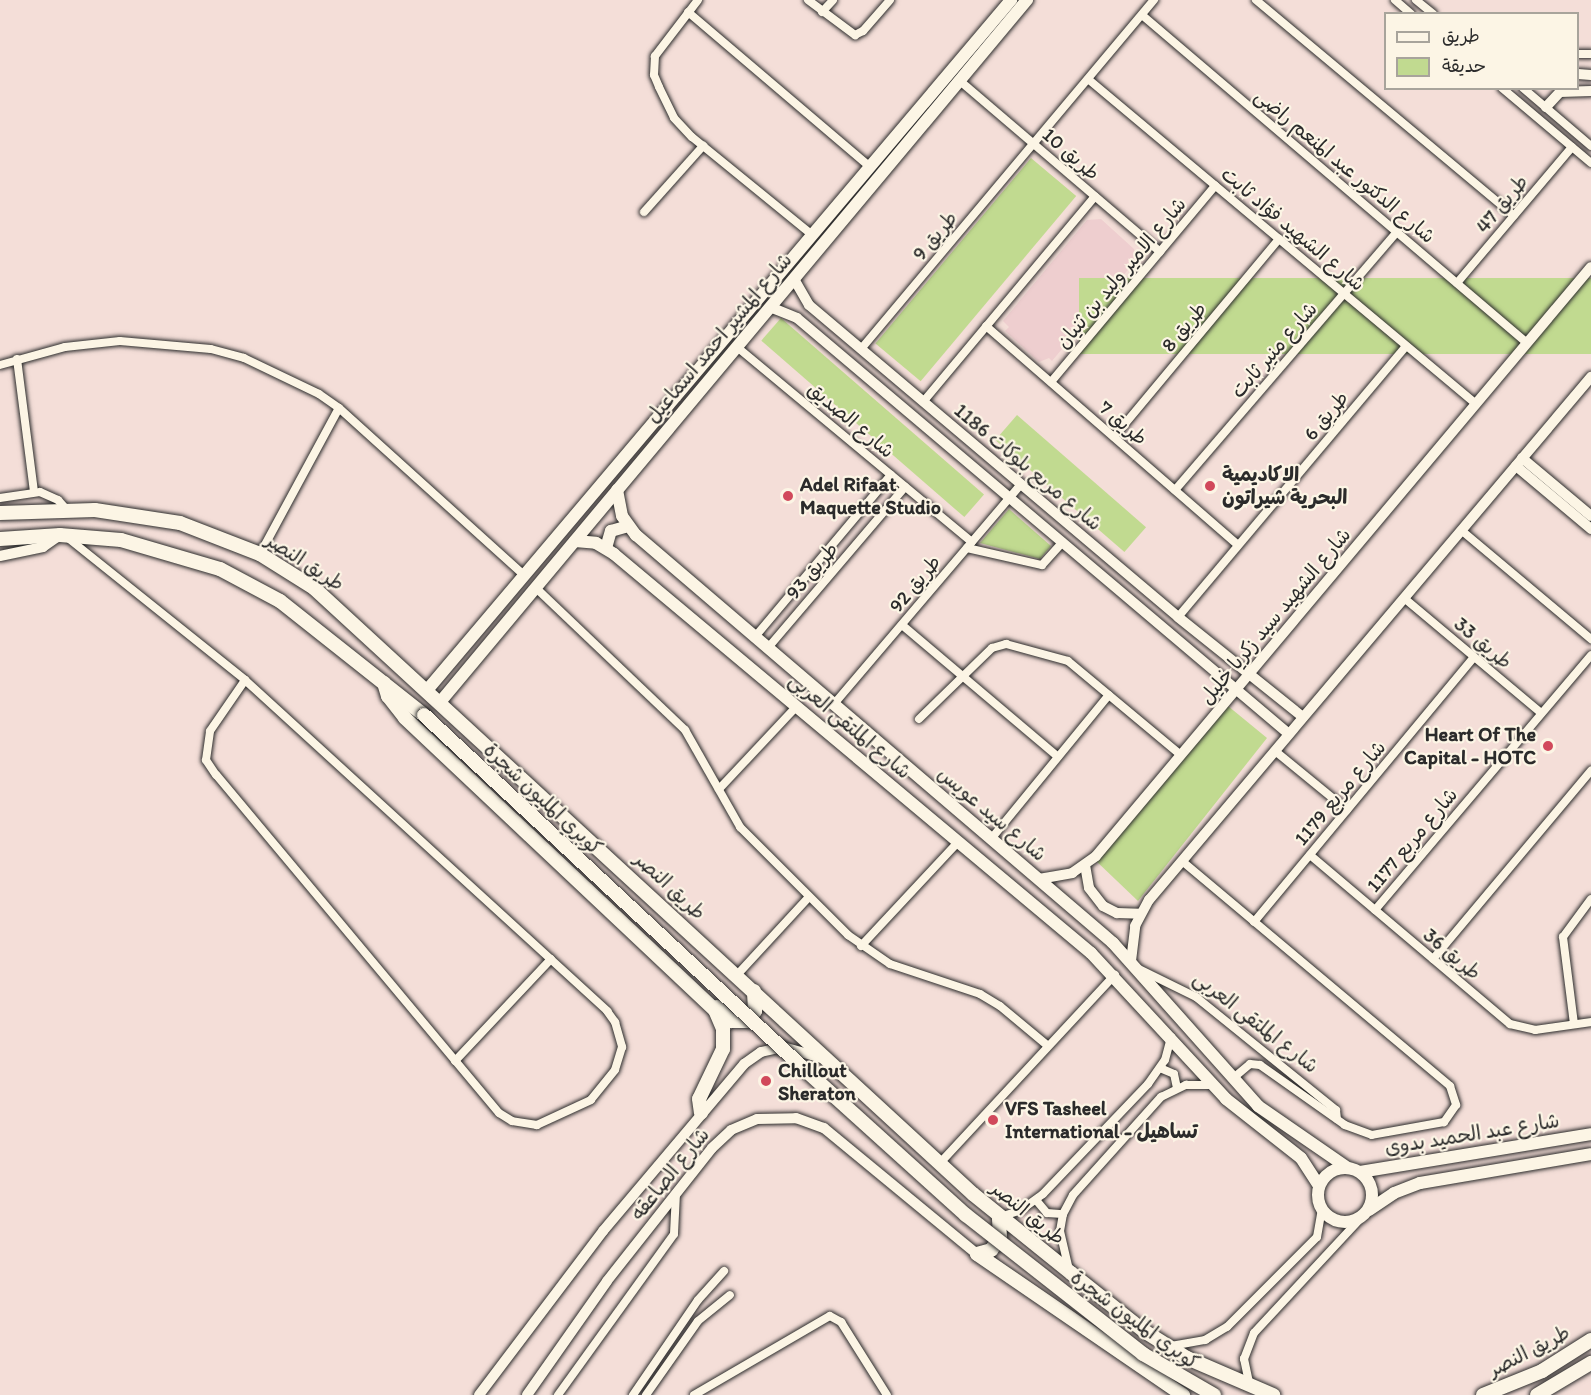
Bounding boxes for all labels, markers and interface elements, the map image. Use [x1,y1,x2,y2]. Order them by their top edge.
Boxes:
legend [1384,12,1579,90]
text: طريق [1442,25,1480,47]
text: حديقة [1442,55,1486,77]
street label: شارع الدكتور عبد المنعم راضى [1250,84,1440,248]
street label: طريق 10 [1037,123,1105,185]
street label: شارع الشهيد فؤاد ثابت [1216,162,1370,296]
street label: طريق 47 [1471,170,1533,238]
street label: شارع الامير وليد بن ثنيان [1051,192,1191,354]
street label: طريق 9 [908,206,962,266]
street label: شارع المشير احمد اسماعيل [641,248,797,428]
street label: طريق 8 [1156,297,1212,357]
street label: شارع منير ثابت [1226,297,1322,403]
street label: شارع الصديق [803,377,899,463]
street label: طريق 6 [1298,386,1354,446]
street label: طريق 7 [1094,395,1152,451]
street label: شارع مربع بلوكات 1186 [949,398,1107,536]
place label: الاكاديمية البحرية شيراتون [1222,462,1347,509]
place label: Adel Rifaat Maquette Studio [800,472,941,519]
marker: الاكاديمية البحرية شيراتون [1203,479,1217,493]
marker: Adel Rifaat Maquette Studio [781,489,795,503]
street label: شارع الشهيد سيد زكريا خليل [1194,523,1356,709]
street label: طريق النصر [262,528,348,596]
street label: طريق 93 [781,538,843,604]
street label: طريق 92 [884,550,946,618]
street label: طريق 33 [1449,612,1517,674]
street label: شارع الملتقى العربى [784,668,916,784]
place label: Heart Of The Capital - HOTC [1404,722,1536,769]
street label: شارع مربع 1179 [1289,736,1391,850]
street label: كوبري المليون شجرة [479,738,607,860]
marker: Heart Of The Capital - HOTC [1541,739,1555,753]
street label: شارع سيد عويس [933,762,1051,866]
street label: شارع مربع 1177 [1361,783,1463,897]
street label: طريق النصر [630,847,710,925]
street label: طريق 36 [1418,923,1486,985]
street label: شارع الملتقى العربى [1189,966,1323,1078]
place label: Chillout Sheraton [778,1058,856,1105]
marker: Chillout Sheraton [759,1074,773,1088]
place label: VFS Tasheel International - تساهيل [1005,1096,1198,1143]
street label: شارع عبد الحميد بدوى [1383,1108,1561,1160]
marker: VFS Tasheel International - تساهيل [986,1113,1000,1127]
street label: شارع الصاعقه [626,1123,714,1225]
street label: طريق النصر [986,1176,1070,1250]
street label: كوبري المليون شجرة [1066,1265,1204,1375]
street label: طريق النصر [1484,1320,1574,1382]

